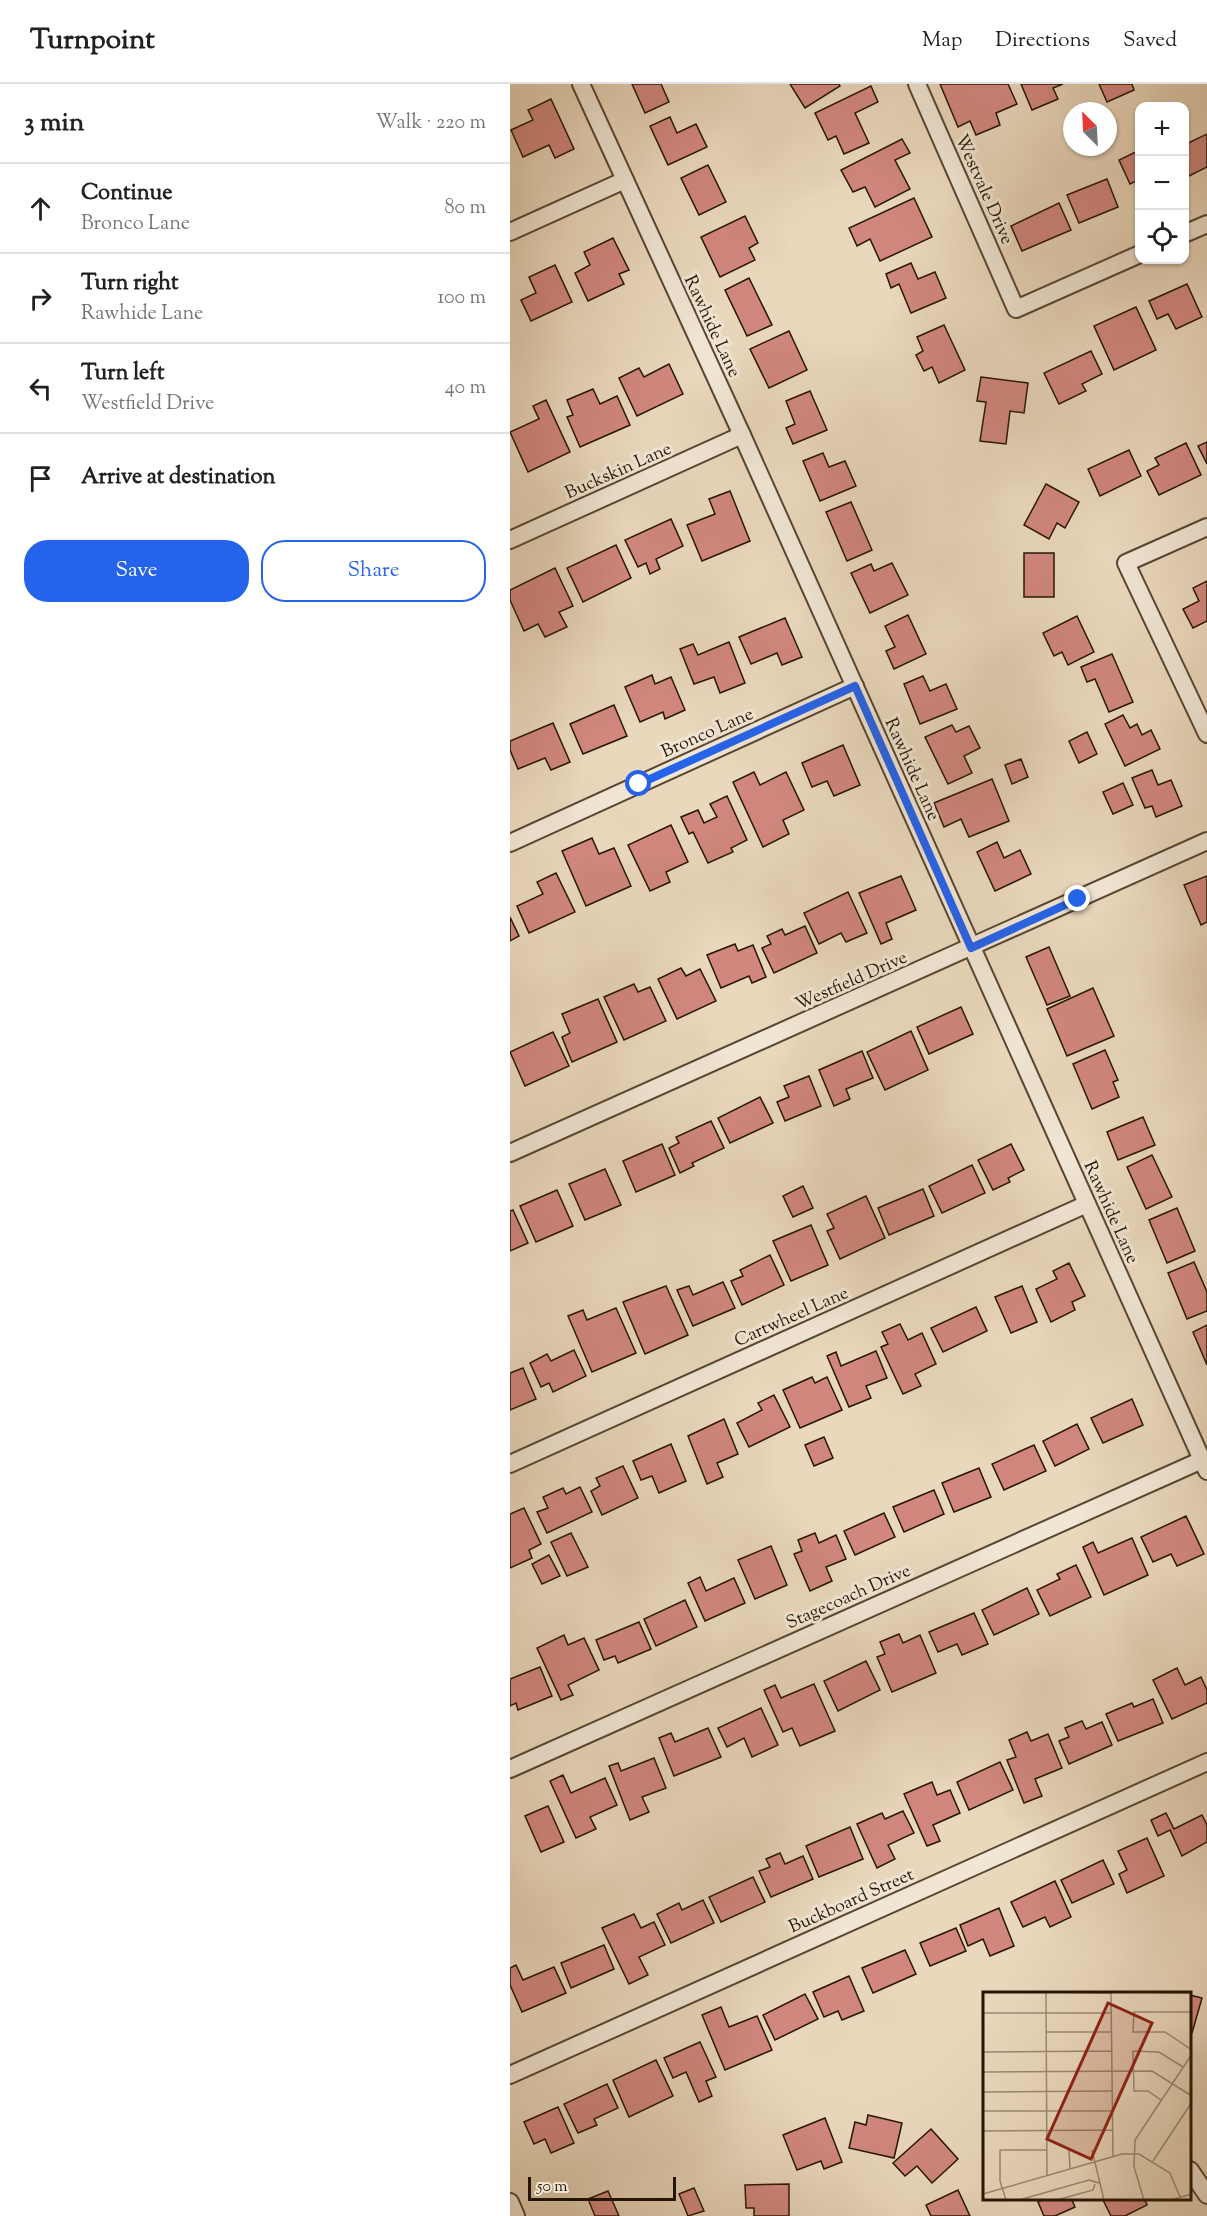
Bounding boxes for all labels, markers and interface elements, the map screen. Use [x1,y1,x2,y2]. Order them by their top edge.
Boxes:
text: Turnpoint [30,21,155,61]
text: Map [922,26,962,56]
text: Directions [995,26,1090,56]
text: Saved [1123,26,1177,56]
north arrow [1063,102,1117,156]
map controls [1135,102,1189,264]
button: + [1135,102,1189,156]
text: 3 min [24,105,84,142]
text: Walk · 220 m [375,109,486,138]
street label: Westvale Drive [947,131,1019,249]
button: − [1135,156,1189,210]
text: Continue [81,178,172,210]
icon: ahead [24,192,57,225]
text: 80 m [445,194,486,223]
text: Bronco Lane [81,210,190,239]
button: locate [1135,210,1189,264]
text: Turn right [81,268,178,300]
street label: Rawhide Lane [676,271,746,382]
icon: right [24,282,57,315]
text: 100 m [437,284,486,313]
text: Rawhide Lane [81,300,203,329]
text: Turn left [81,358,164,390]
icon: left [24,372,57,405]
text: 40 m [445,374,486,403]
text: Westfield Drive [81,390,214,419]
street label: Buckskin Lane [561,437,676,507]
icon: arrive [24,462,57,495]
text: Arrive at destination [81,462,276,494]
button: Save [24,540,249,602]
button: Share [261,540,486,602]
street label: Bronco Lane [658,702,758,766]
street label: Rawhide Lane [877,714,945,825]
route start [625,770,651,796]
route end [1064,885,1090,911]
street label: Westfield Drive [792,946,912,1018]
street label: Rawhide Lane [1076,1157,1144,1268]
street label: Cartwheel Lane [731,1281,853,1355]
street label: Stagecoach Drive [782,1559,915,1637]
street label: Buckboard Street [785,1863,918,1941]
inset map [983,1992,1192,2201]
scale bar [528,2174,676,2202]
text: 50 m [537,2176,568,2199]

